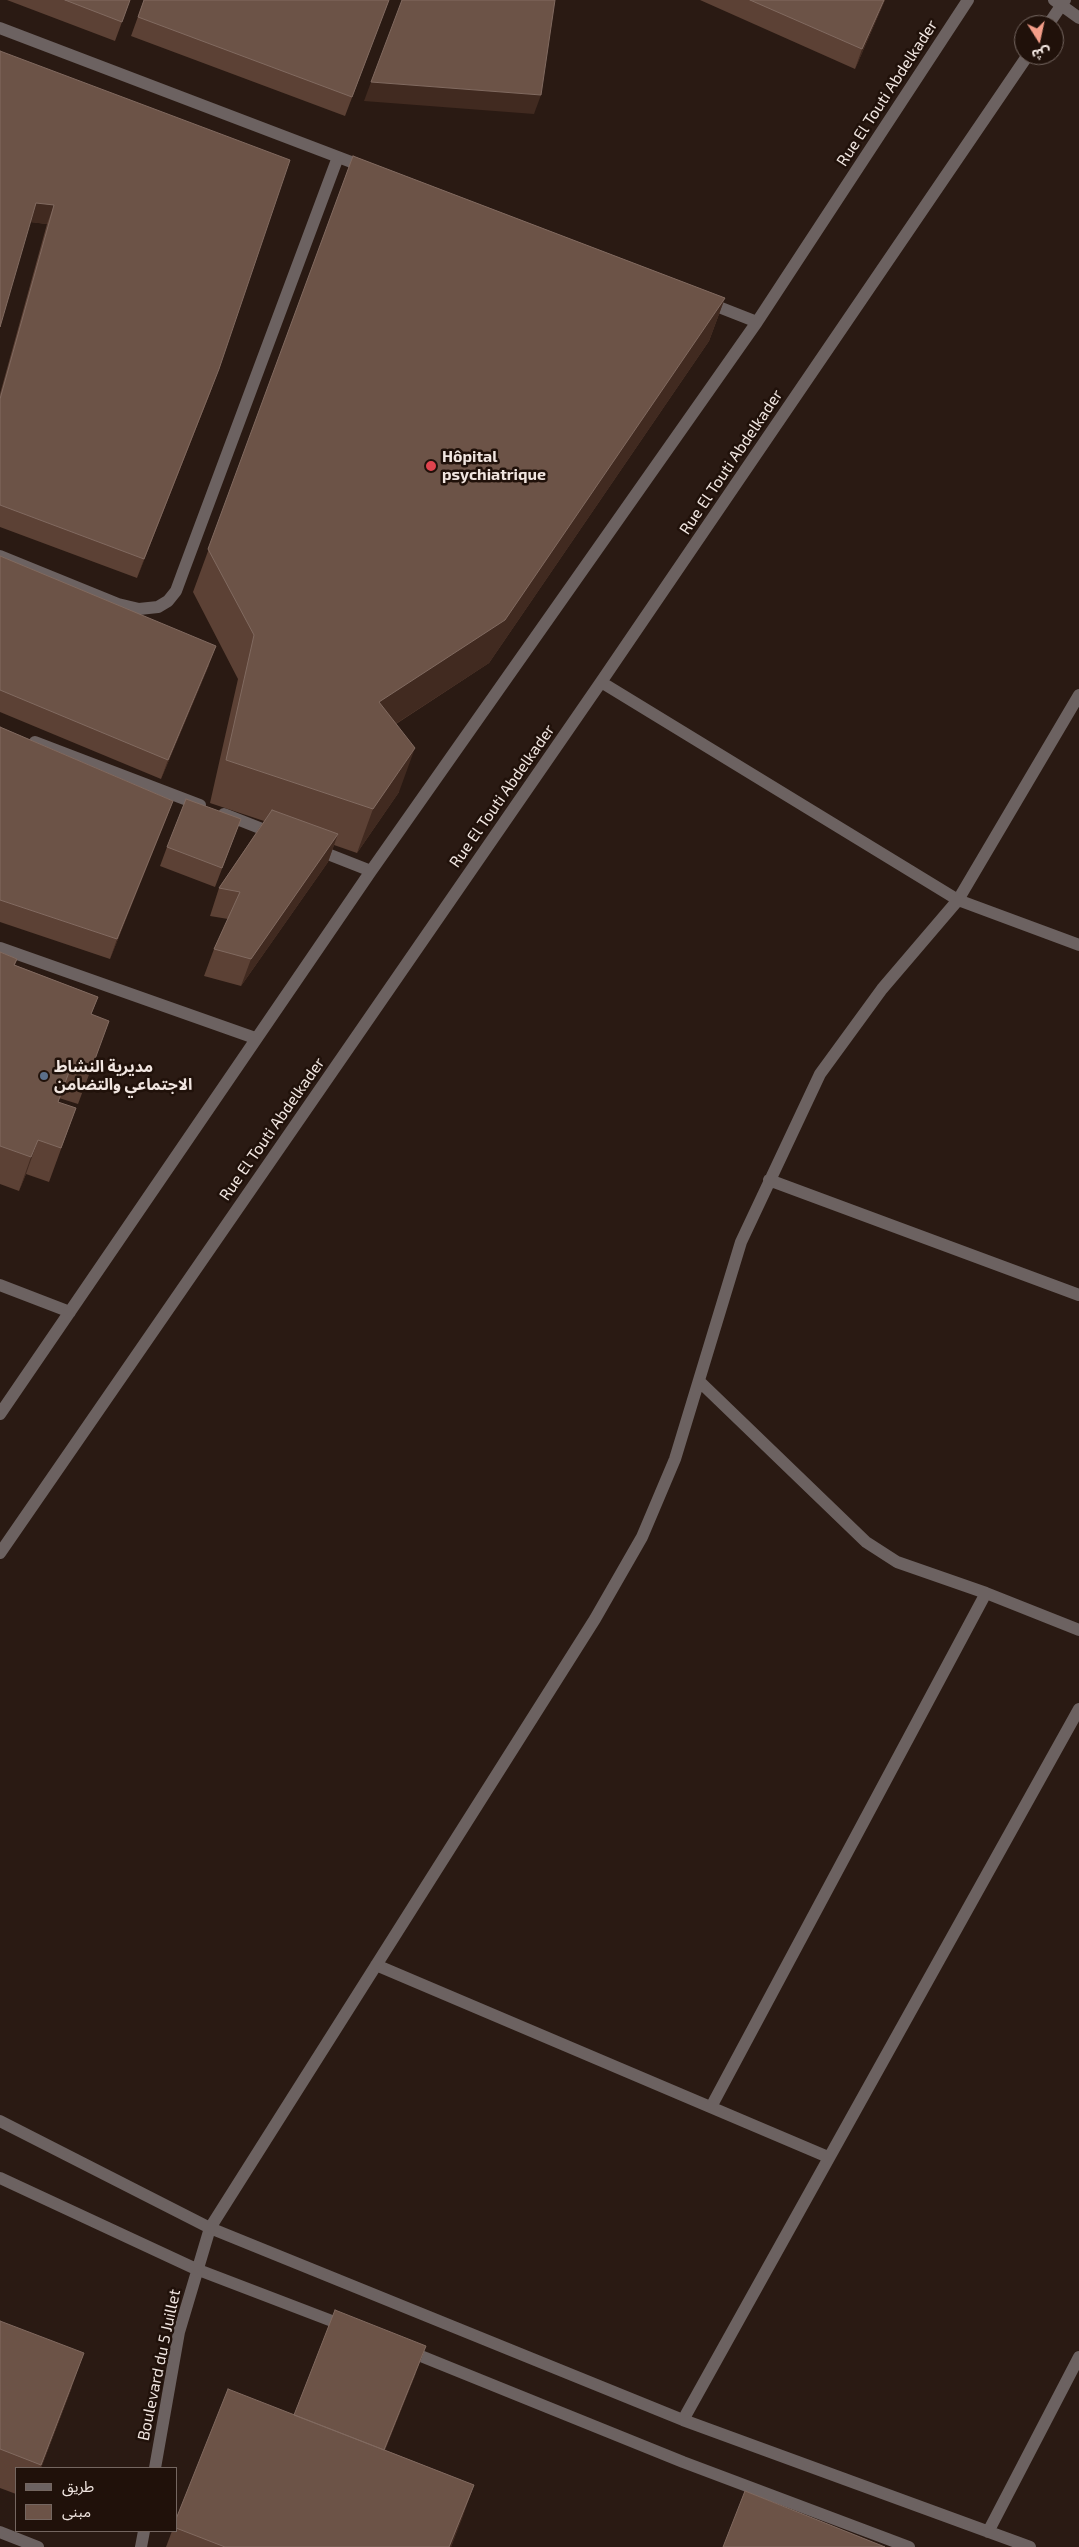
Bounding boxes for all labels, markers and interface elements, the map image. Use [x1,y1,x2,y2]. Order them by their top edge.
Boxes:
north arrow [1014,15,1064,65]
street label: Rue El Touti Abdelkader [833,16,941,170]
text: ش [1031,44,1052,64]
street label: Rue El Touti Abdelkader [675,386,787,538]
place label: Hôpital psychiatrique [442,447,546,485]
marker: Hôpital psychiatrique [424,459,438,473]
street label: Rue El Touti Abdelkader [445,721,559,871]
street label: Rue El Touti Abdelkader [215,1054,329,1204]
place label: مديرية النشاط الاجتماعي والتضامن [54,1057,192,1095]
marker: مديرية النشاط الاجتماعي والتضامن [38,1070,50,1082]
street label: Boulevard du 5 Juillet [134,2288,184,2442]
legend [15,2467,178,2532]
text: طريق [62,2477,94,2495]
text: مبنى [62,2502,91,2520]

